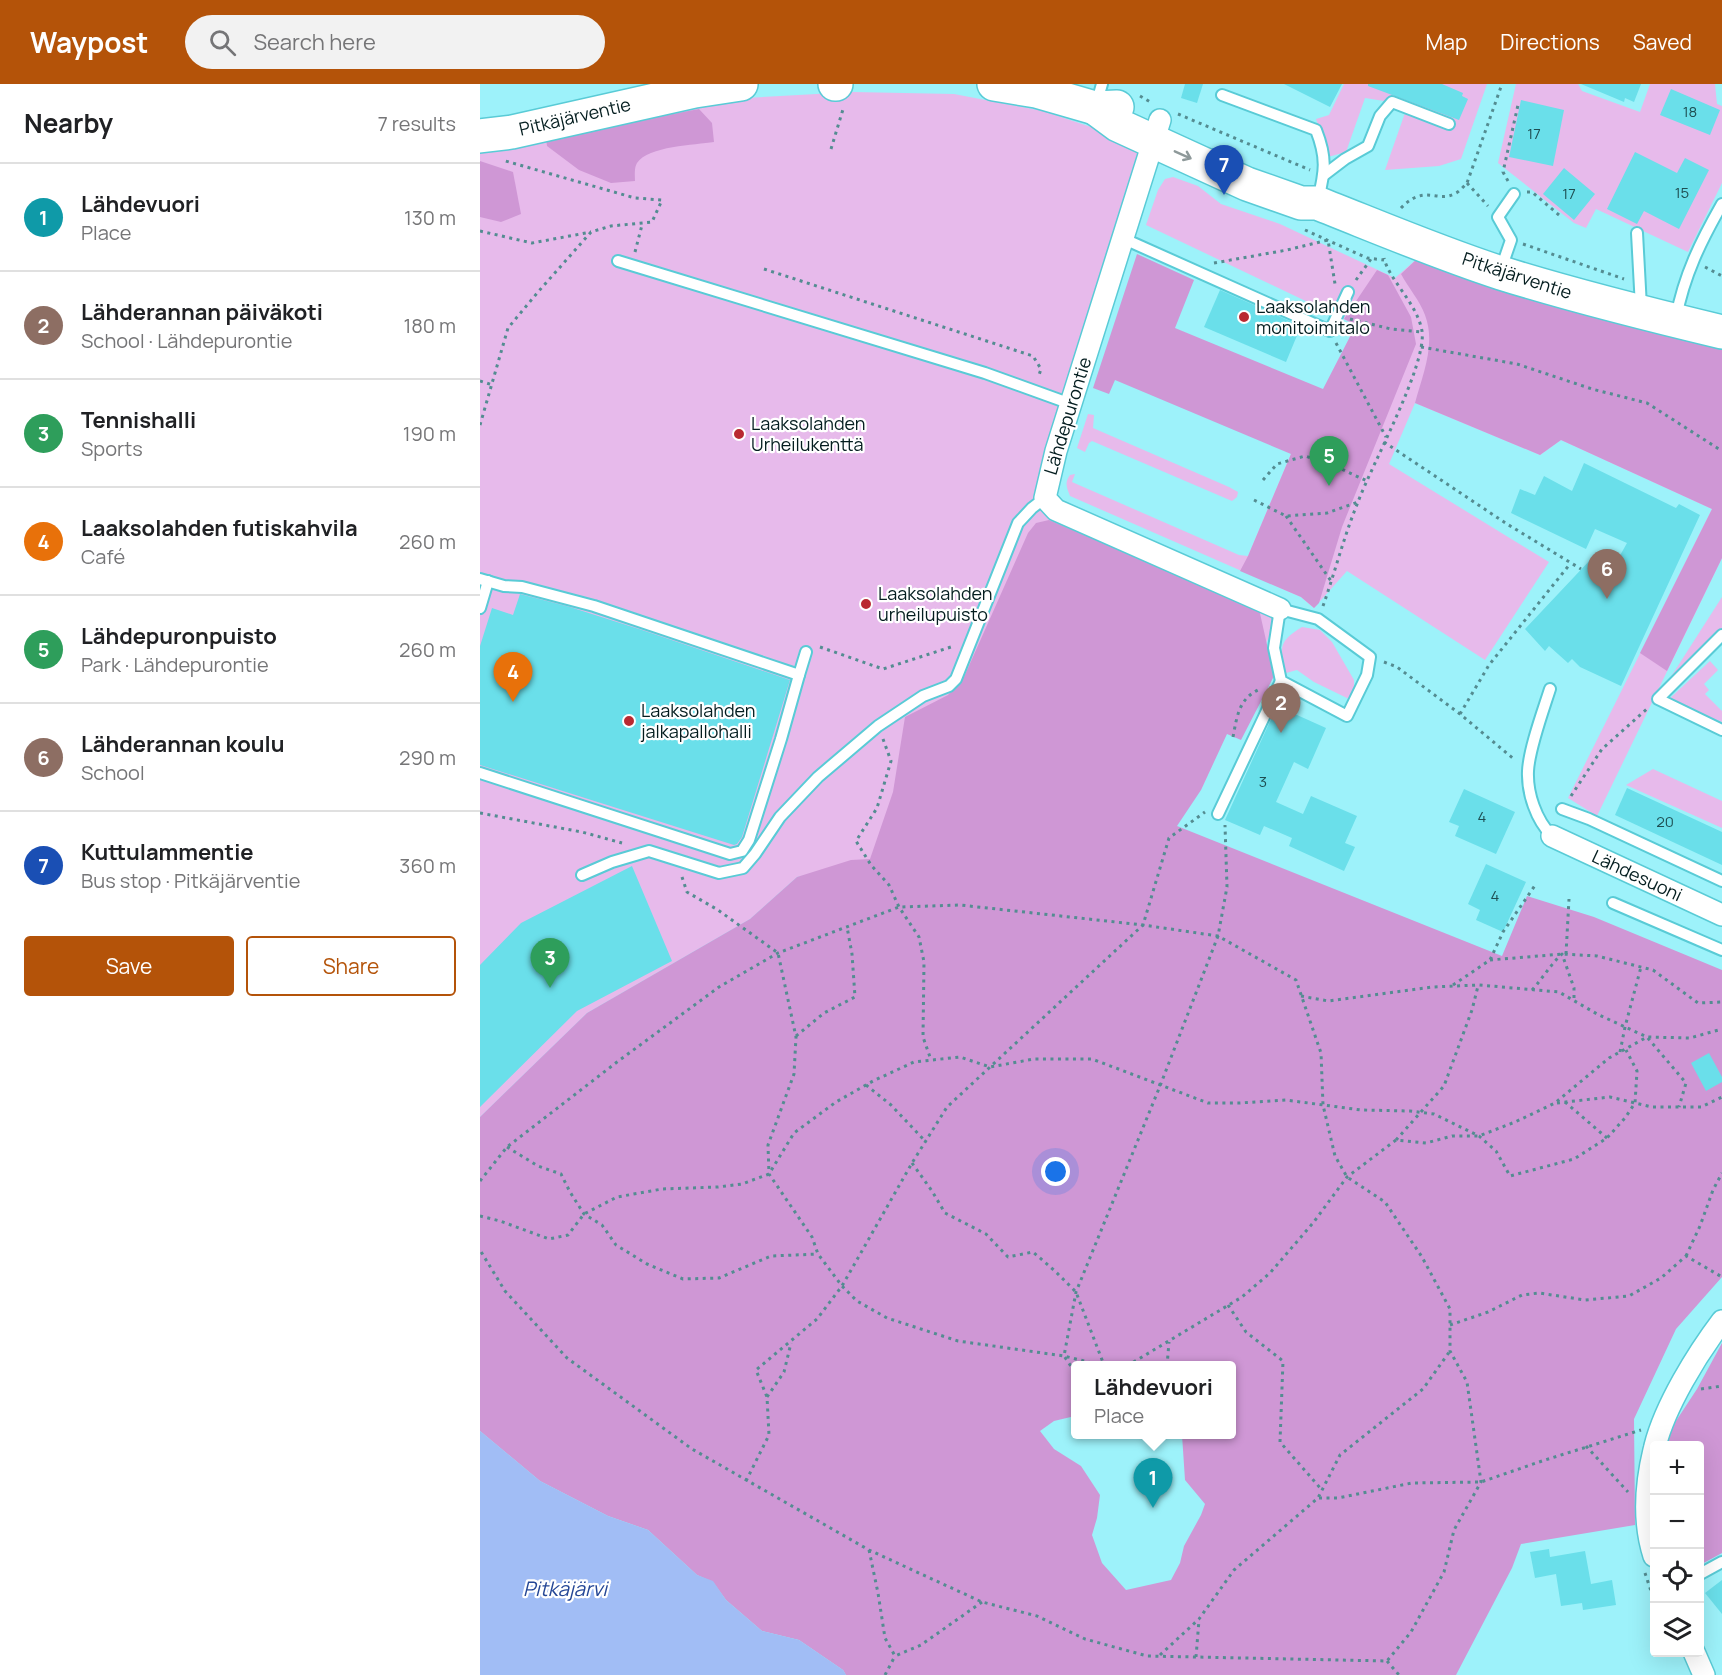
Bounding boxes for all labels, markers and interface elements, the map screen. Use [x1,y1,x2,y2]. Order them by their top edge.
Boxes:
search box [185,15,605,69]
text: Waypost [30,23,149,61]
icon: search [206,26,239,59]
text: Search here [254,27,376,57]
text: Map [1426,28,1467,56]
text: Directions [1500,28,1600,56]
text: Saved [1633,28,1692,56]
street label: Pitkäjärventie [517,92,633,141]
house number: 18 [1683,101,1697,122]
text: Nearby [24,105,113,141]
text: 7 results [378,110,456,137]
house number: 17 [1527,123,1541,144]
pin: 7 [1204,146,1244,195]
one-way arrow [1174,150,1192,162]
house number: 15 [1675,182,1689,203]
house number: 17 [1562,183,1576,204]
text: Lähdevuori [81,189,200,219]
text: 1 [39,204,48,231]
text: 130 m [404,204,456,231]
text: Place [81,219,131,246]
street label: Pitkäjärventie [1459,246,1575,304]
place label: Laaksolahden monitoimitalo [1256,294,1371,339]
text: Lähderannan päiväkoti [81,297,323,327]
marker: Laaksolahden monitoimitalo [1237,310,1251,324]
text: 2 [38,312,49,339]
text: 180 m [403,312,456,339]
text: School · Lähdepurontie [81,327,292,354]
street label: Lähdepurontie [1038,354,1096,477]
text: Tennishalli [81,405,196,435]
place label: Laaksolahden Urheilukenttä [751,411,866,456]
text: 3 [38,420,49,447]
text: 190 m [403,420,456,447]
marker: Laaksolahden Urheilukenttä [732,427,746,441]
text: Sports [81,435,143,462]
pin: 5 [1310,436,1348,486]
text: Laaksolahden futiskahvila [81,513,358,543]
text: 4 [37,528,50,555]
text: 260 m [399,528,456,555]
text: Café [81,543,125,570]
pin: 6 [1588,550,1626,599]
place label: Laaksolahden urheilupuisto [878,581,993,626]
marker: Laaksolahden urheilupuisto [859,597,873,611]
text: Lähdepuronpuisto [81,621,277,651]
text: 5 [38,636,49,663]
text: 260 m [399,636,456,663]
text: Park · Lähdepurontie [81,651,269,678]
pin: 4 [494,652,532,702]
pin: 2 [1262,684,1300,733]
place label: Laaksolahden jalkapallohalli [640,698,756,743]
marker: Laaksolahden jalkapallohalli [622,714,636,728]
text: Lähderannan koulu [81,729,284,759]
text: 6 [37,744,50,771]
text: 290 m [399,744,456,771]
text: School [81,759,145,786]
house number: 3 [1259,771,1267,792]
house number: 4 [1478,806,1487,827]
house number: 20 [1656,811,1674,832]
text: Kuttulammentie [81,837,254,867]
street label: Lähdesuoni [1589,844,1686,906]
text: 7 [38,852,49,879]
text: 360 m [399,852,456,879]
text: Bus stop · Pitkäjärventie [81,867,300,894]
house number: 4 [1491,885,1500,906]
button: Save [24,936,234,996]
button: Share [246,936,456,996]
pin: 3 [530,938,570,988]
your location [1041,1157,1070,1186]
popup [1071,1361,1236,1439]
text: Lähdevuori [1094,1372,1213,1402]
text: Place [1094,1402,1144,1429]
map controls [1650,1441,1704,1657]
button: + [1650,1441,1704,1495]
pin: 1 [1134,1458,1172,1508]
button: − [1650,1495,1704,1549]
button: locate [1650,1549,1704,1603]
water label: Pitkäjärvi [523,1575,609,1602]
button: layers [1650,1603,1704,1657]

